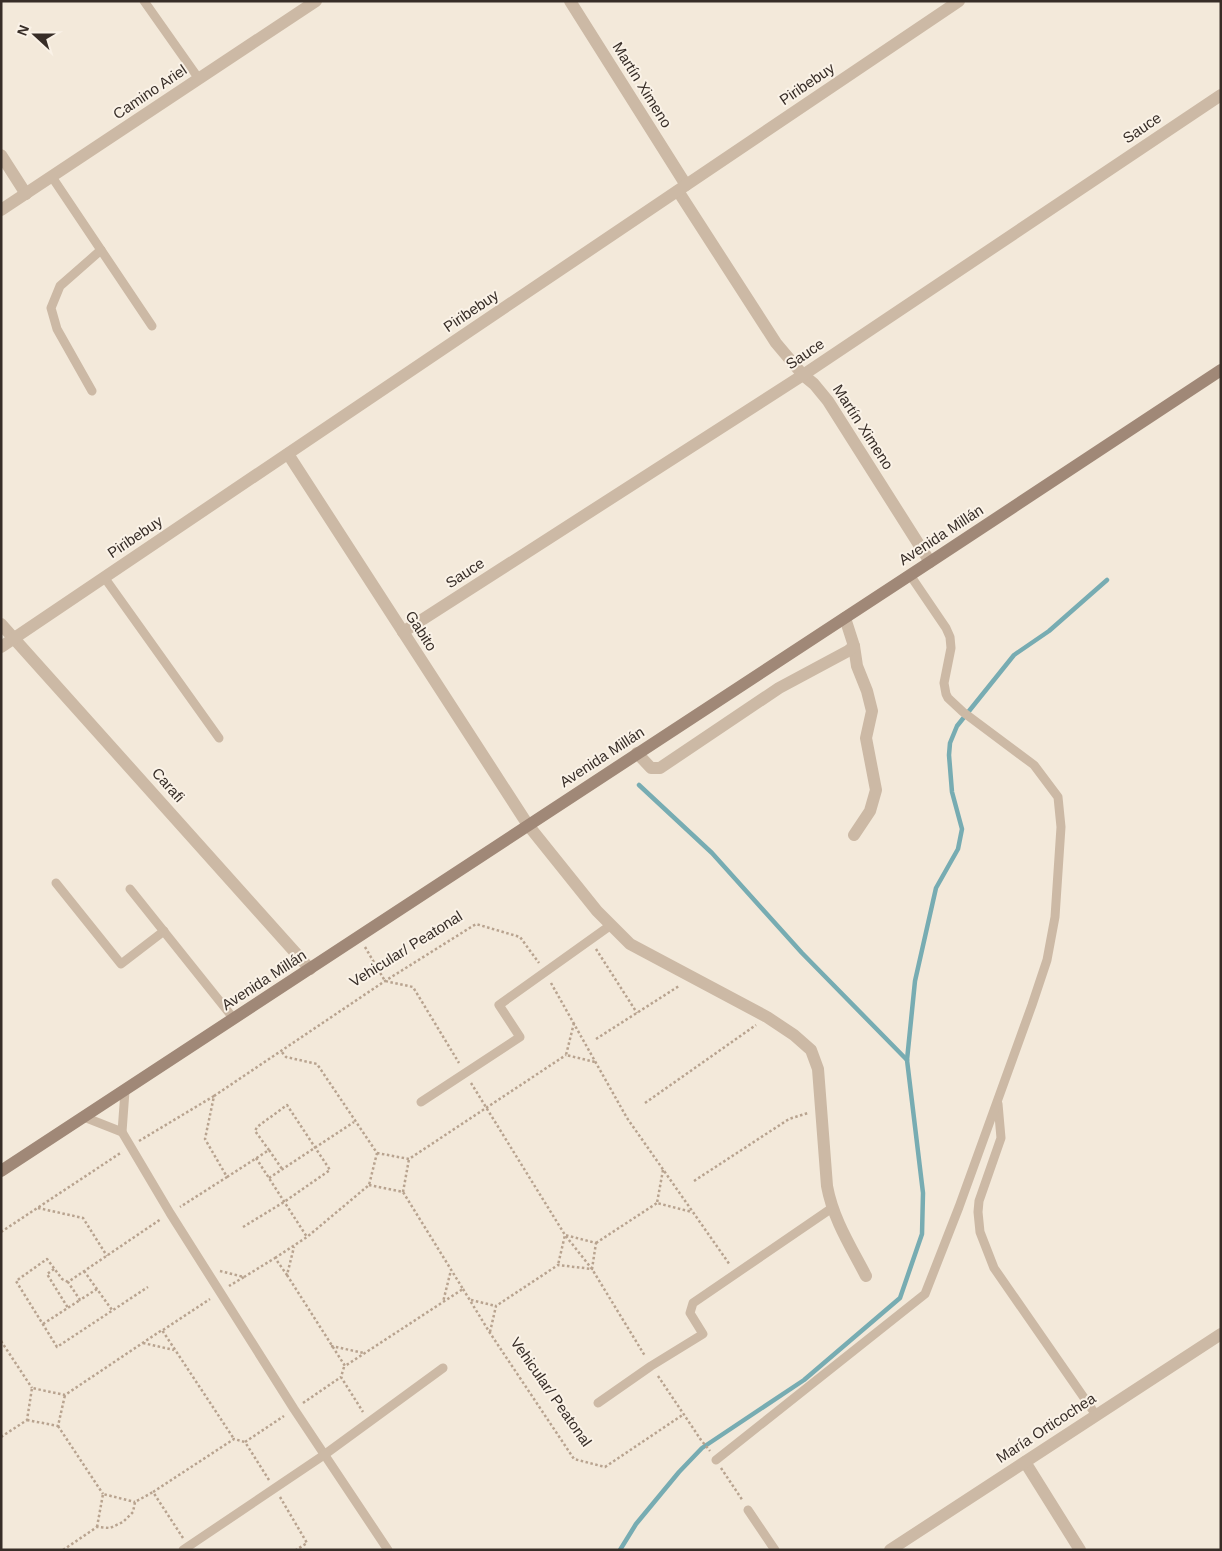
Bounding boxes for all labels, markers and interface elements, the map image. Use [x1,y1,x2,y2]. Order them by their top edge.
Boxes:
north arrow [10,10,60,60]
text: N [14,23,32,38]
street label: Martín Ximeno [609,39,675,131]
street label: Piribebuy [776,59,838,108]
street label: Camino Ariel [110,61,190,122]
street label: Sauce [1119,109,1164,147]
street label: Piribebuy [440,286,502,335]
street label: Sauce [782,335,827,373]
street label: Martín Ximeno [830,381,897,472]
street label: Avenida Millán [895,501,986,568]
street label: Piribebuy [104,512,166,561]
street label: Sauce [442,554,487,591]
street label: Gabito [402,608,441,654]
street label: Avenida Millán [556,723,647,790]
street label: Carafi [149,764,188,805]
street label: Vehicular/ Peatonal [346,907,465,990]
street label: Avenida Millán [218,946,309,1013]
street label: Vehicular/ Peatonal [507,1334,595,1450]
street label: María Orticochea [993,1389,1099,1466]

